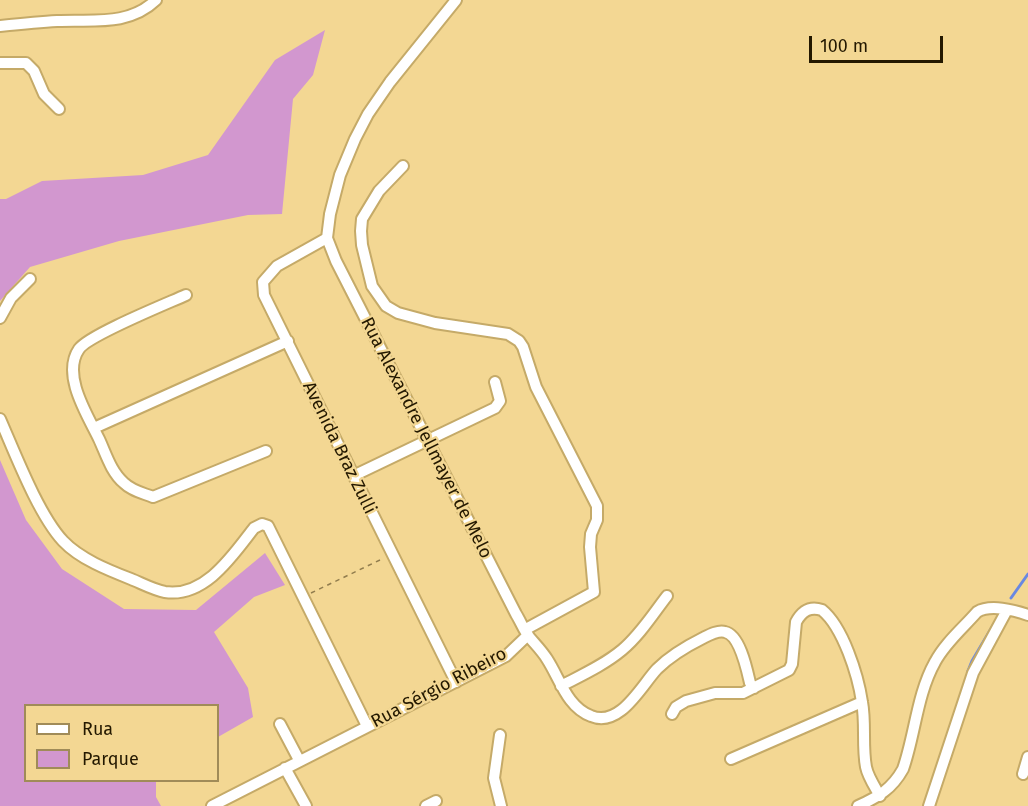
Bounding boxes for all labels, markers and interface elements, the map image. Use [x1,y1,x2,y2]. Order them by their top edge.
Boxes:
scale bar [812,24,946,62]
text: 100 m [820,35,868,57]
street label: Rua Alexandre Jellmayer de Melo [356,314,496,562]
street label: Avenida Braz Zulli [298,378,380,518]
street label: Rua Sérgio Ribeiro [368,643,510,733]
legend [24,704,219,782]
text: Rua [82,718,113,740]
text: Parque [82,748,139,770]

